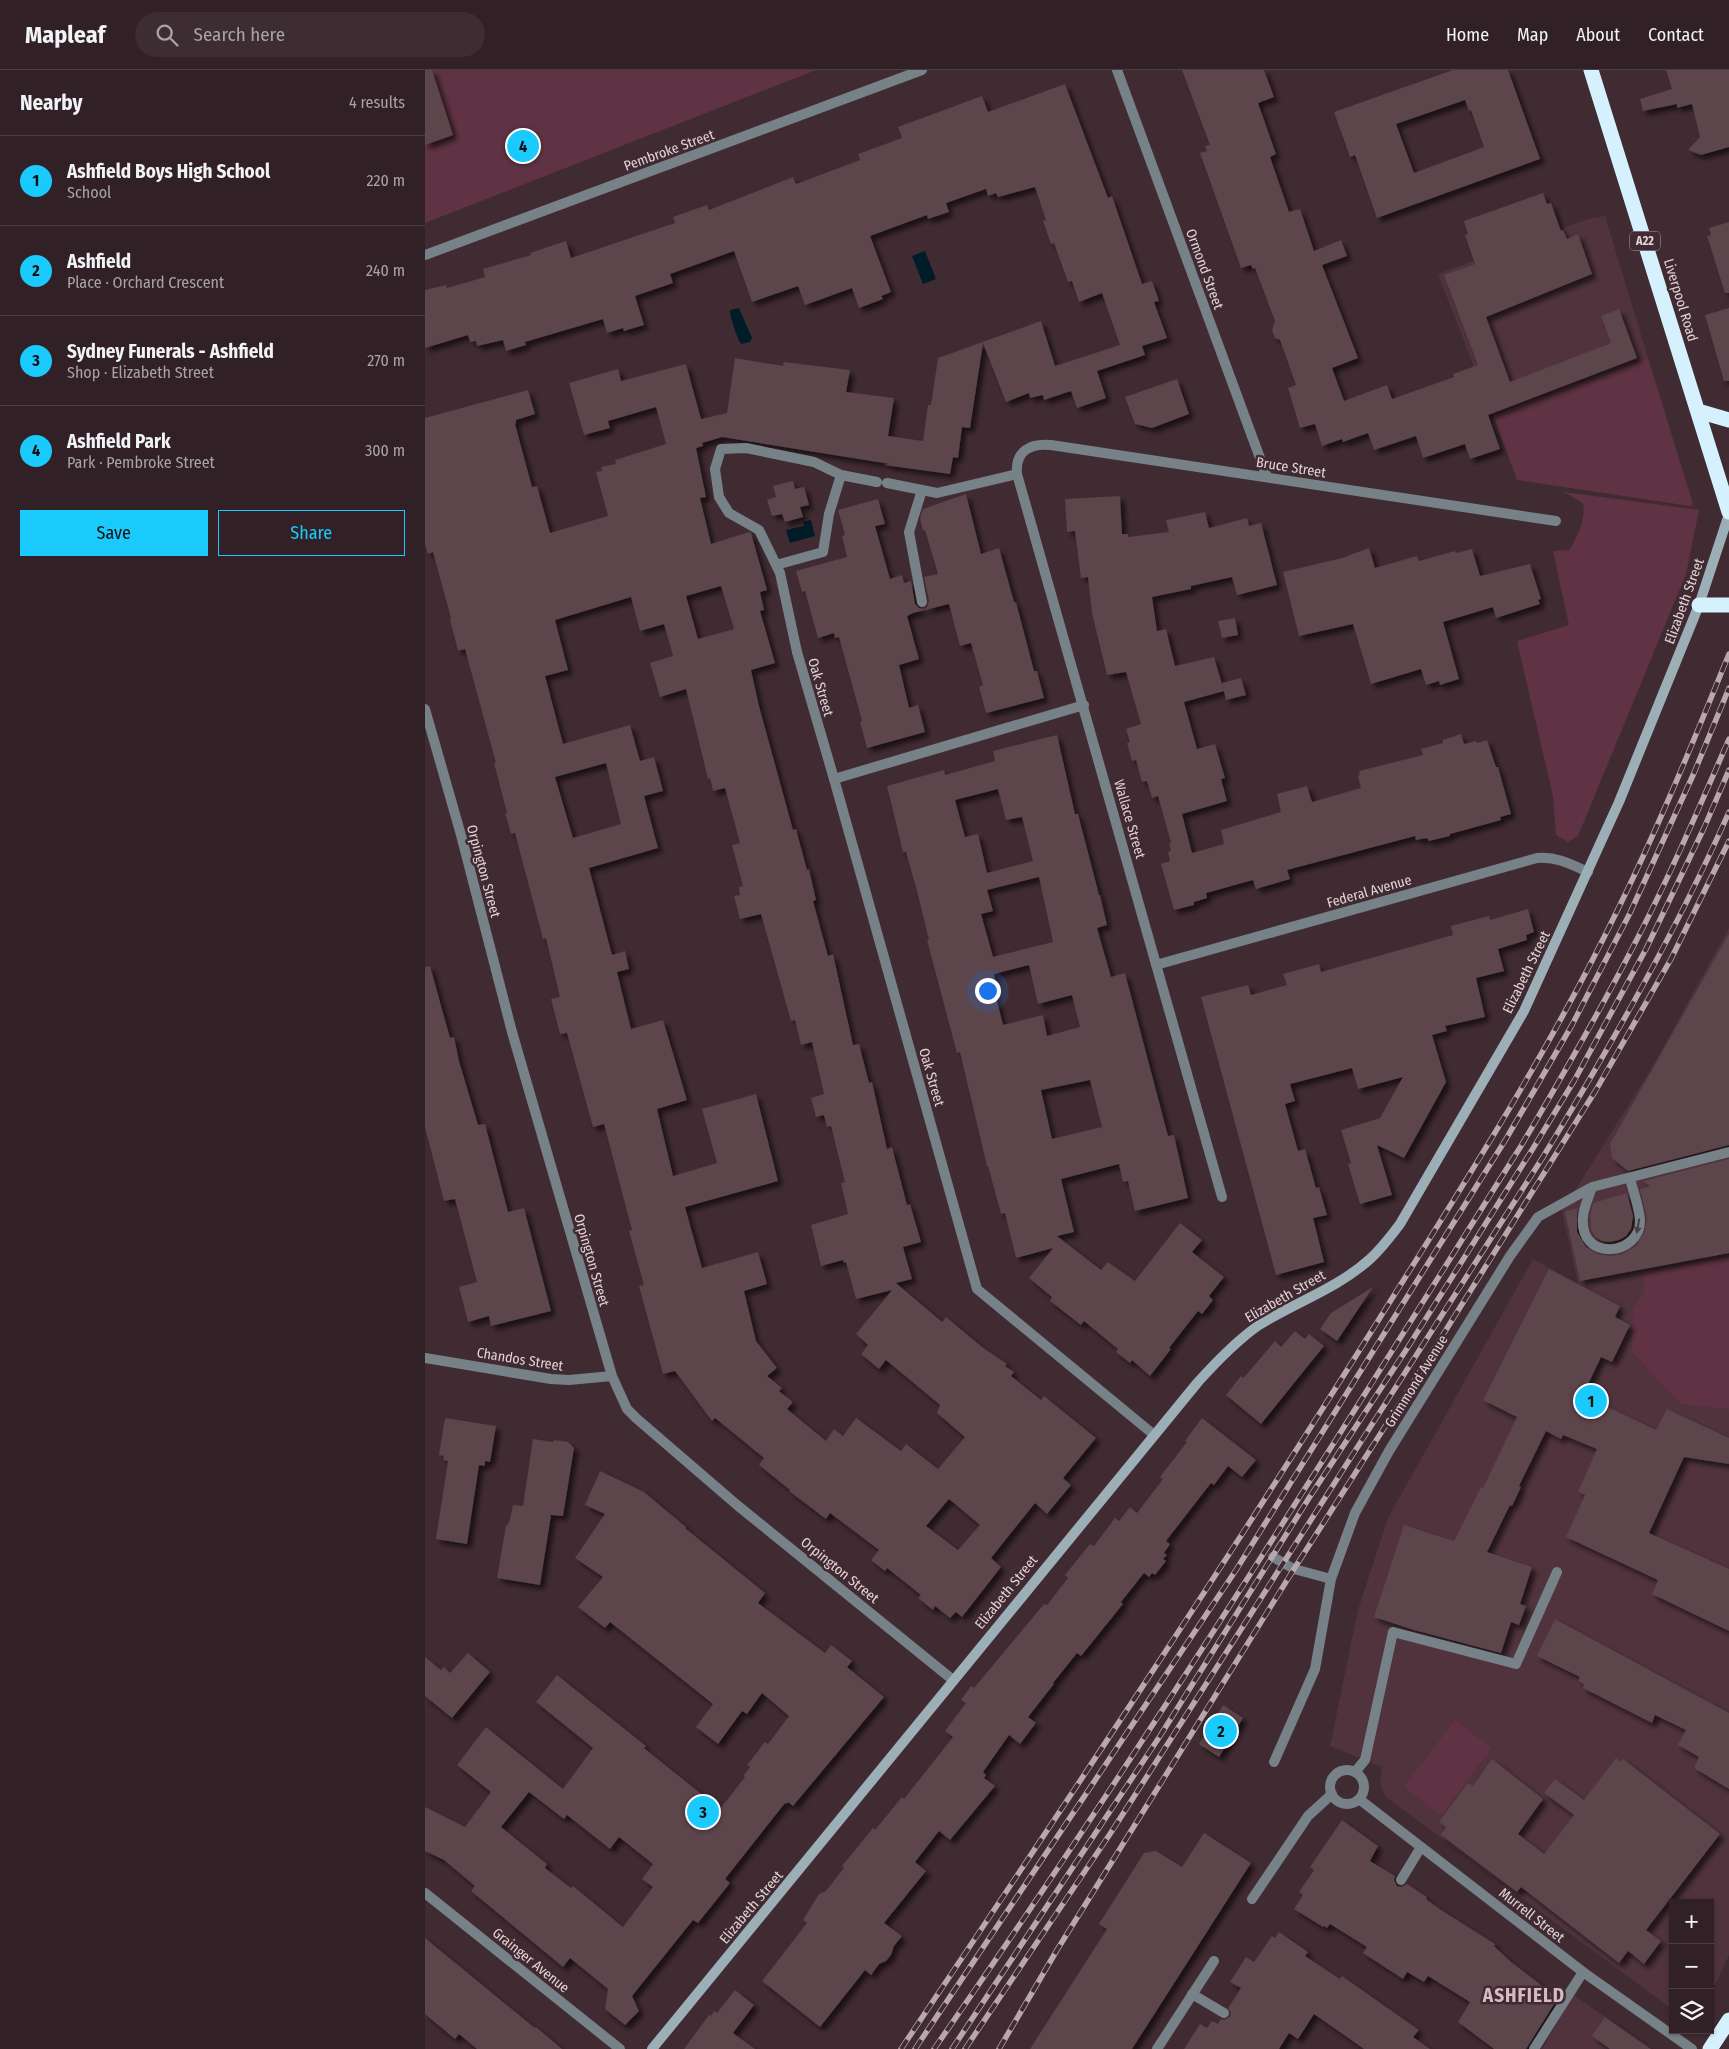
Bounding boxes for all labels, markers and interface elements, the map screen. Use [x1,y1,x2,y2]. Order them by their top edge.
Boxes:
search box [135,12,485,57]
text: Mapleaf [25,21,105,49]
icon: search [153,21,181,49]
text: Search here [193,23,285,46]
text: Home [1446,24,1489,46]
text: Map [1517,24,1548,46]
text: About [1576,24,1620,46]
text: Contact [1648,24,1704,46]
text: Nearby [20,90,82,116]
text: 4 results [349,93,405,112]
street label: Pembroke Street [622,126,717,175]
pin: 4 [507,127,539,165]
text: Ashfield Boys High School [67,160,270,183]
text: 1 [33,171,39,190]
text: 220 m [366,171,405,190]
text: School [67,183,111,202]
street label: Ormond Street [1182,227,1227,312]
road number: A22 [1630,232,1660,250]
text: Ashfield [67,250,131,273]
street label: Liverpool Road [1660,257,1701,344]
text: 2 [32,261,40,280]
text: 240 m [366,261,405,280]
text: Place · Orchard Crescent [67,273,224,292]
text: Sydney Funerals - Ashfield [67,340,274,363]
text: 3 [32,351,40,370]
text: 270 m [367,351,405,370]
text: Shop · Elizabeth Street [67,363,214,382]
text: Ashfield Park [67,430,171,453]
text: 4 [32,441,40,460]
text: 300 m [365,441,405,460]
text: Park · Pembroke Street [67,453,215,472]
street label: Bruce Street [1255,454,1327,481]
button: Save [20,510,208,556]
button: Share [218,510,405,556]
street label: Elizabeth Street [1661,556,1708,646]
street label: Oak Street [804,656,837,719]
street label: Wallace Street [1110,778,1149,861]
street label: Orpington Street [463,823,504,920]
street label: Federal Avenue [1325,871,1413,912]
street label: Elizabeth Street [1499,928,1554,1016]
your location [975,978,1001,1004]
street label: Oak Street [915,1046,948,1109]
street label: Orpington Street [570,1212,613,1309]
one-way arrow [1633,1218,1641,1234]
street label: Elizabeth Street [1242,1266,1329,1326]
street label: Grimmond Avenue [1381,1332,1452,1431]
street label: Chandos Street [476,1344,565,1375]
pin: 1 [1575,1382,1607,1420]
street label: Orpington Street [797,1534,882,1607]
street label: Elizabeth Street [971,1552,1042,1633]
pin: 2 [1205,1712,1237,1750]
pin: 3 [687,1793,719,1831]
street label: Elizabeth Street [716,1867,787,1947]
street label: Murrell Street [1495,1884,1568,1947]
map controls [1669,1899,1714,2034]
button: + [1669,1899,1714,1944]
street label: Grainger Avenue [489,1924,573,1997]
button: − [1669,1944,1714,1989]
district label: ASHFIELD [1482,1984,1565,2007]
button: layers [1669,1989,1714,2034]

